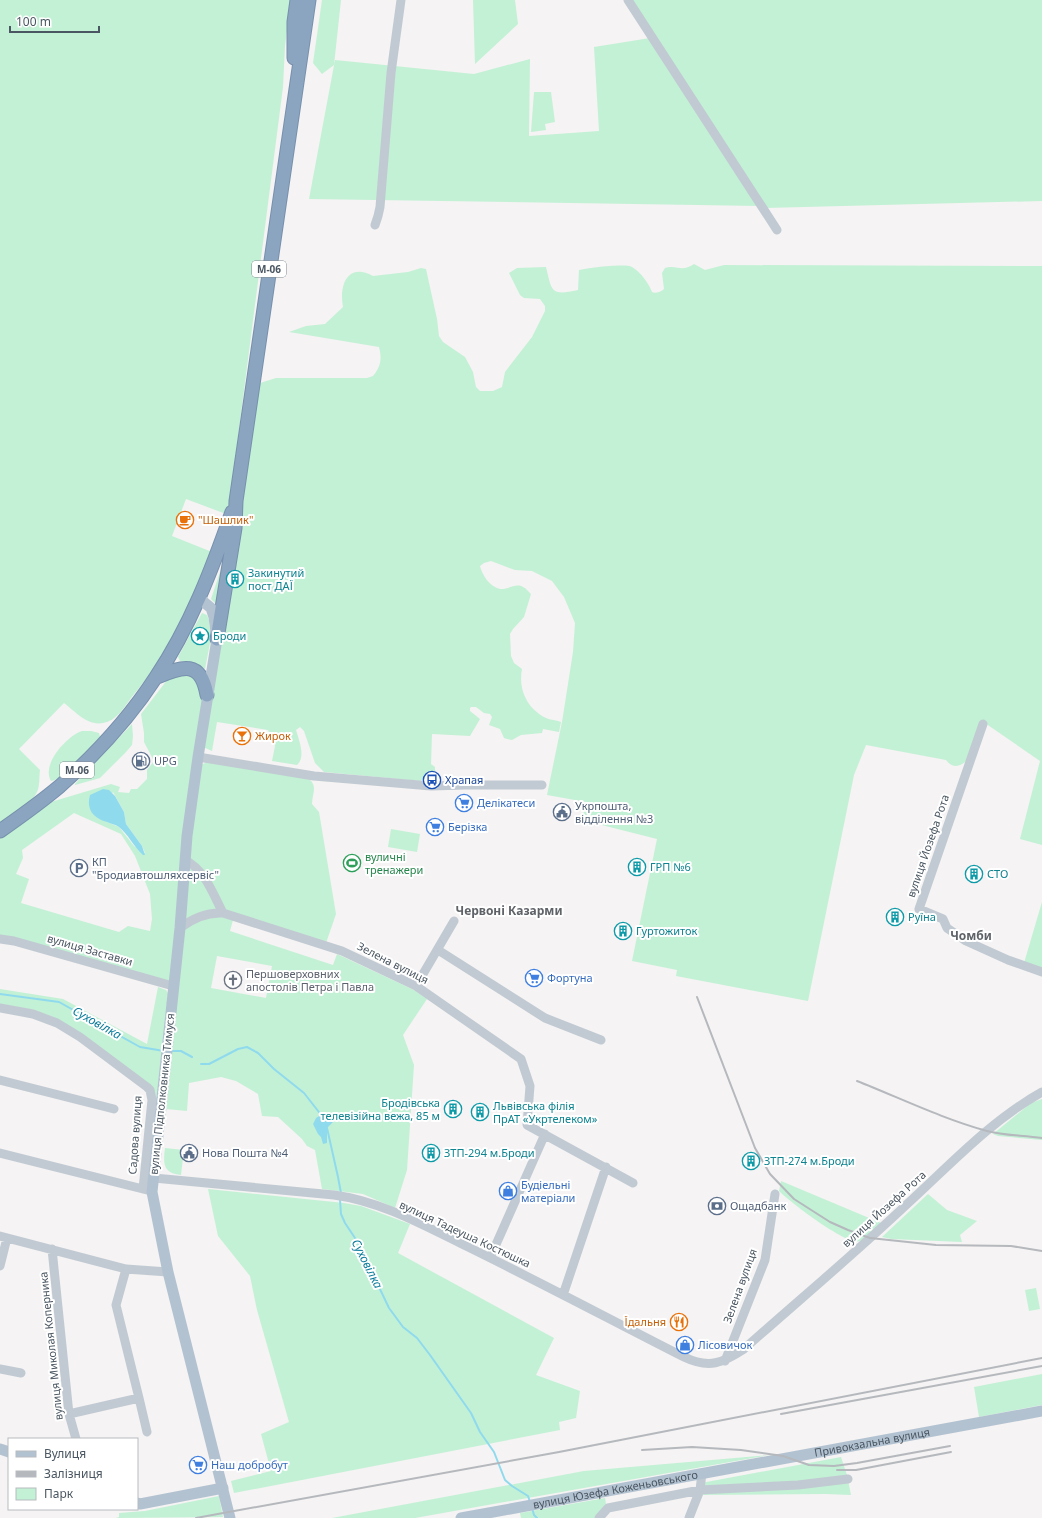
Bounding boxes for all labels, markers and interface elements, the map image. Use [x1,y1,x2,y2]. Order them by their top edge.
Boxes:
scale bar [10,8,99,34]
text: 100 m [16,13,51,30]
road number: М-06 [252,261,286,277]
cafe icon: "Шашлик" [175,510,195,530]
place label: "Шашлик" [198,512,253,527]
place label: Закинутий пост ДАЇ [248,565,304,593]
building icon: Закинутий пост ДАЇ [225,569,245,589]
place icon: Броди [190,626,210,646]
place label: Броди [213,628,246,643]
bar icon: Жирок [232,726,252,746]
place label: Жирок [255,728,291,743]
fuel station icon: UPG [131,751,151,771]
place label: UPG [154,753,177,768]
road number: М-06 [60,762,94,778]
bus stop icon: Храпая [422,770,442,790]
place label: Храпая [445,772,483,787]
street label: вулиця Йозефа Рота [903,792,952,899]
supermarket icon: Делікатеси [454,793,474,813]
place label: Делікатеси [477,795,535,810]
place label: Укрпошта, відділення №3 [575,798,653,826]
public building icon: Укрпошта, відділення №3 [552,802,572,822]
supermarket icon: Берізка [425,817,445,837]
place label: Берізка [448,819,487,834]
place label: вуличні тренажери [365,849,423,877]
sports icon: вуличні тренажери [342,853,362,873]
place label: КП "Бродиавтошляхсервіс" [92,854,219,882]
building icon: ГРП №6 [627,857,647,877]
parking icon: КП "Бродиавтошляхсервіс" [69,858,89,878]
place label: ГРП №6 [650,859,691,874]
building icon: СТО [964,864,984,884]
place label: СТО [987,866,1008,881]
district label: Червоні Казарми [456,902,562,919]
building icon: Руїна [885,907,905,927]
place label: Руїна [908,909,936,924]
building icon: Гуртожиток [613,921,633,941]
place label: Гуртожиток [636,923,698,938]
district label: Чомби [950,927,992,944]
street label: вулиця Заставки [46,930,135,969]
street label: Зелена вулиця [355,938,431,987]
place label: Першоверховних апостолів Петра і Павла [246,966,374,994]
supermarket icon: Фортуна [524,968,544,988]
church icon: Першоверховних апостолів Петра і Павла [223,970,243,990]
place label: Фортуна [547,970,593,985]
water label: Суховілка [70,1002,125,1043]
street label: вулиця Підполковника Тимуся [146,1013,177,1175]
street label: Садова вулиця [124,1095,145,1175]
place label: Бродівська телевізійна вежа, 85 м [321,1095,440,1123]
place label: Львівська філія ПрАТ «Укртелеком» [493,1098,598,1126]
building icon: Бродівська телевізійна вежа, 85 м [443,1099,463,1119]
building icon: Львівська філія ПрАТ «Укртелеком» [470,1102,490,1122]
public building icon: Нова Пошта №4 [179,1143,199,1163]
building icon: ЗТП-294 м.Броди [421,1143,441,1163]
place label: Нова Пошта №4 [202,1145,289,1160]
place label: ЗТП-294 м.Броди [444,1145,535,1160]
building icon: ЗТП-274 м.Броди [741,1151,761,1171]
place label: ЗТП-274 м.Броди [764,1153,855,1168]
street label: вулиця Йозефа Рота [839,1167,929,1250]
place label: Будіельні матеріали [521,1177,575,1205]
shop icon: Будіельні матеріали [498,1181,518,1201]
bank icon: Ощадбанк [707,1196,727,1216]
street label: вулиця Тадеуша Костюшка [397,1197,533,1271]
place label: Ощадбанк [730,1198,786,1213]
water label: Суховілка [348,1236,387,1292]
street label: Зелена вулиця [719,1247,760,1325]
street label: вулиця Миколая Коперника [35,1271,66,1421]
restaurant icon: Їдальня [669,1312,689,1332]
place label: Їдальня [625,1314,666,1329]
shop icon: Лісовичок [675,1335,695,1355]
place label: Лісовичок [698,1337,752,1352]
street label: Привокзальна вулиця [813,1424,931,1460]
legend [8,1438,138,1510]
text: Вулиця [44,1445,86,1462]
supermarket icon: Наш добробут [188,1455,208,1475]
place label: Наш добробут [211,1457,288,1472]
text: Залізниця [44,1465,103,1482]
street label: вулиця Юзефа Коженьовського [532,1467,699,1512]
text: Парк [44,1485,74,1502]

